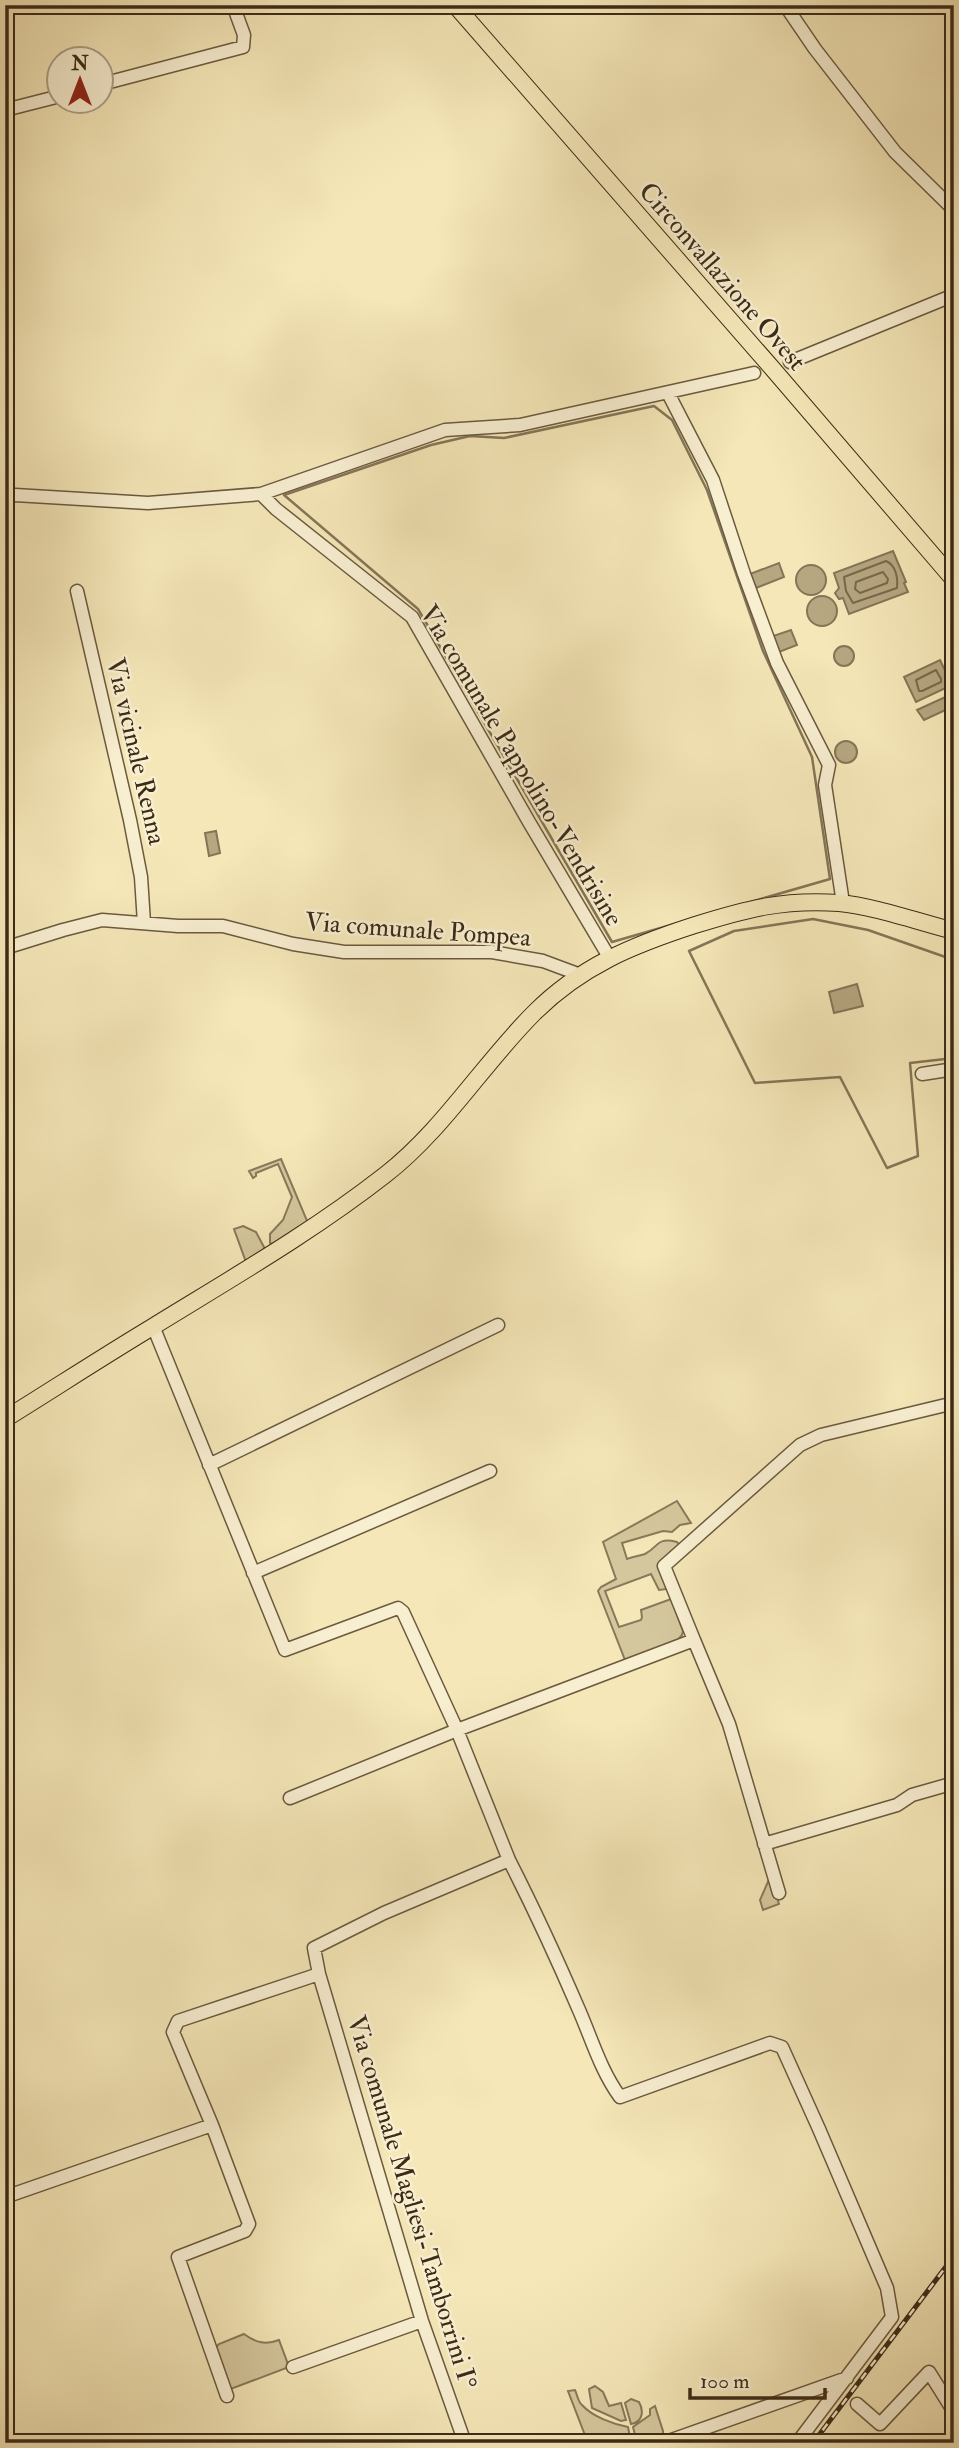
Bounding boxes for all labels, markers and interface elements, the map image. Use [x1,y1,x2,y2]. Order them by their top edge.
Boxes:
north arrow [46,46,116,116]
text: N [70,52,89,76]
street label: Circonvallazione Ovest [632,176,813,377]
street label: Via comunale Pappolino-Vendrisine [412,599,630,933]
street label: Via vicinale Renna [99,655,173,848]
street label: Via comunale Pompea [304,906,532,955]
street label: Via comunale Magliesi-Tamborrini I° [340,2012,484,2393]
scale bar [690,2357,824,2401]
text: 100 m [700,2368,750,2395]

